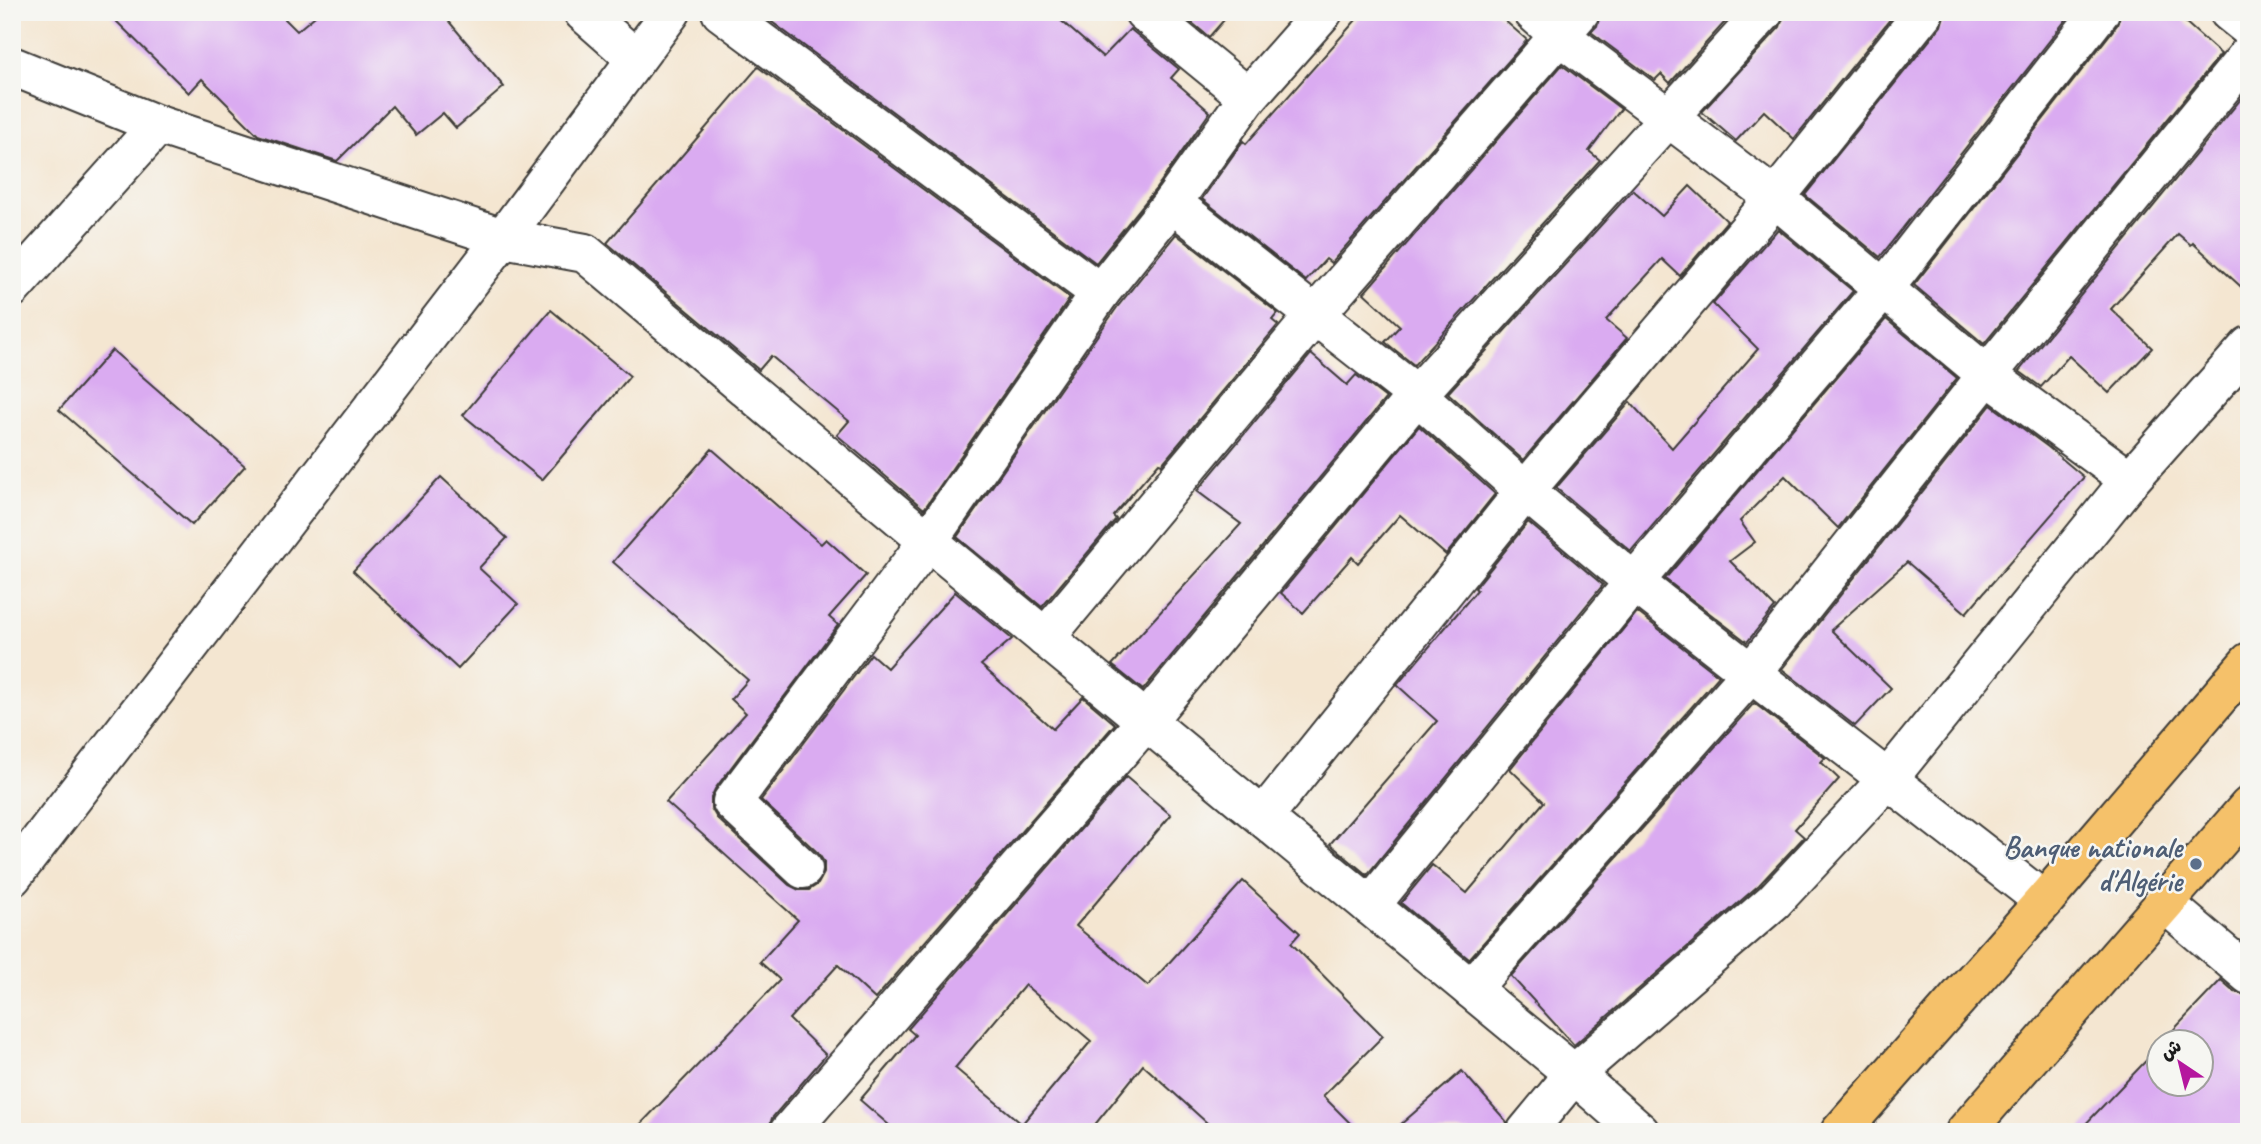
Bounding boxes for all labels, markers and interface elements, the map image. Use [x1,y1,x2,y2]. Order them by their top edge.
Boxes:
place label: Banque nationale d'Algérie [2003,828,2184,900]
marker: Banque nationale d'Algérie [2188,856,2204,872]
north arrow [2146,1028,2216,1098]
text: ش [2155,1034,2186,1066]

